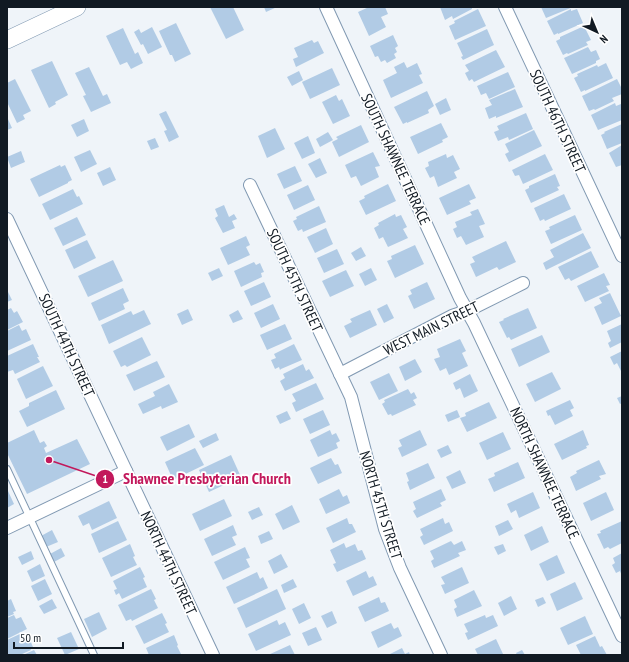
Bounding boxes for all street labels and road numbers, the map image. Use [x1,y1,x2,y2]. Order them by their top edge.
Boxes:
street label: SOUTH 46TH STREET [526,66,590,176]
street label: SOUTH SHAWNEE TERRACE [357,90,435,228]
street label: SOUTH 45TH STREET [263,225,327,335]
street label: SOUTH 44TH STREET [35,290,99,400]
street label: WEST MAIN STREET [380,297,482,359]
street label: NORTH SHAWNEE TERRACE [506,404,584,542]
street label: NORTH 45TH STREET [356,449,407,562]
street label: NORTH 44TH STREET [137,508,201,618]

